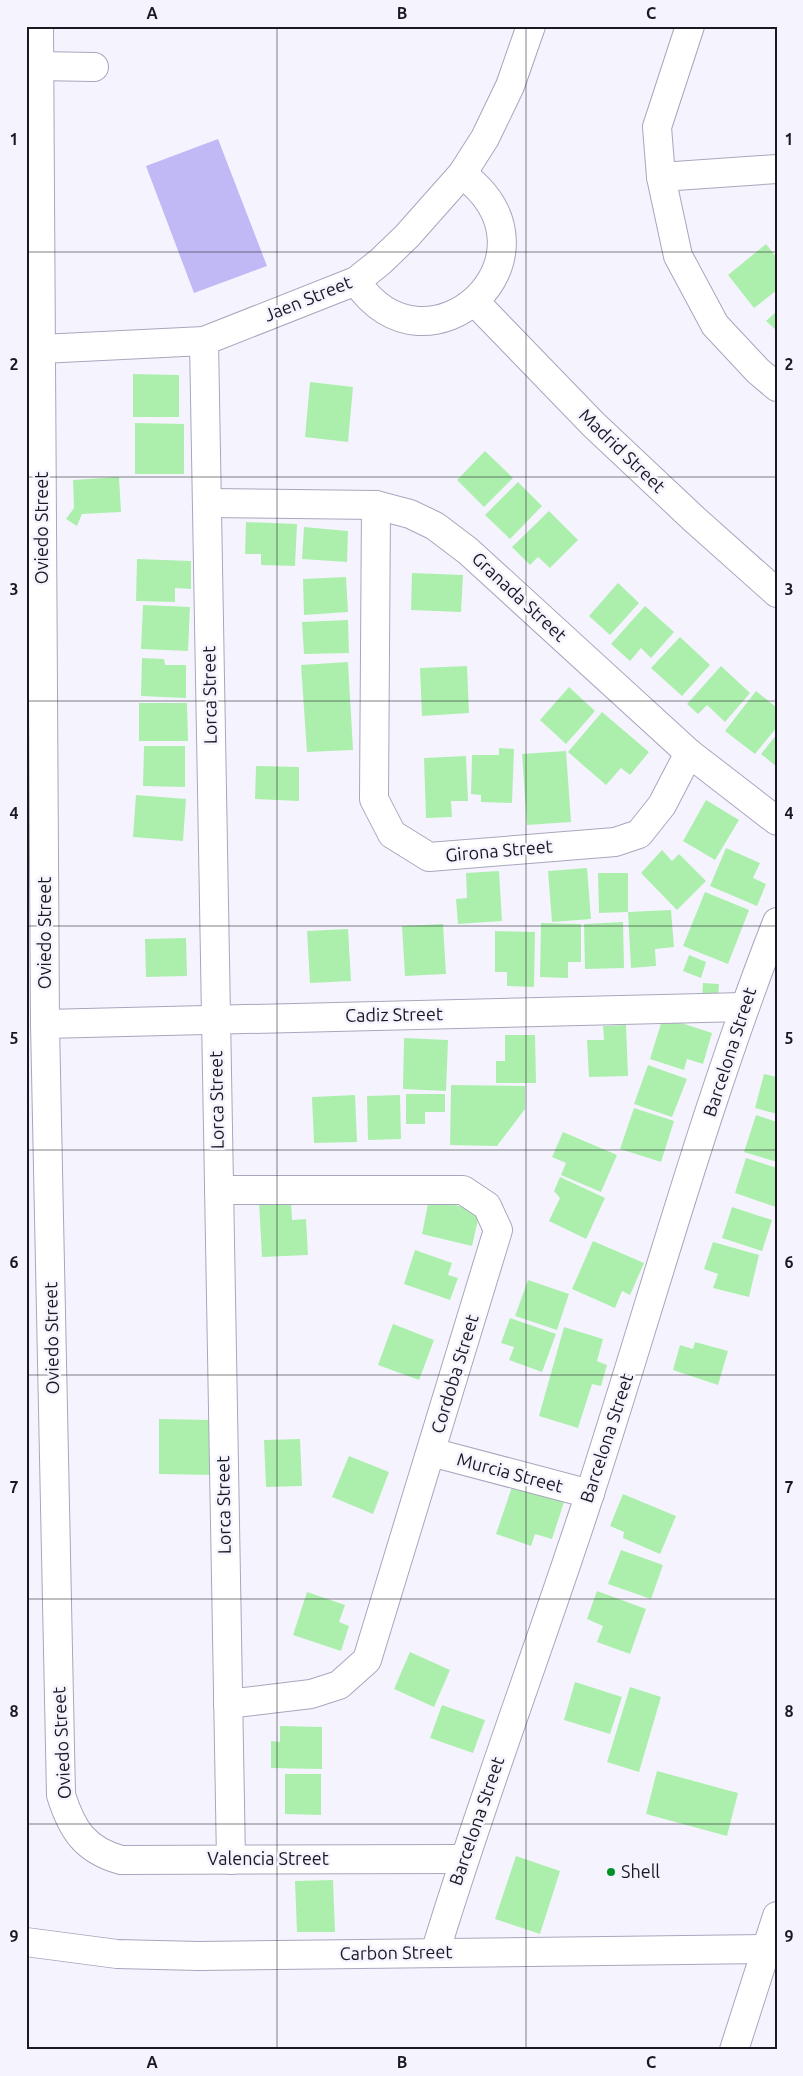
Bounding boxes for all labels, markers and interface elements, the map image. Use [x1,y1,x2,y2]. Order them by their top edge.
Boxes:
text: A [146,4,158,22]
text: B [397,4,407,22]
text: C [646,4,656,22]
text: 1 [9,130,19,148]
text: 1 [784,130,794,148]
street label: Jaen Street [261,271,354,325]
text: 2 [9,355,19,373]
text: 2 [784,355,794,373]
street label: Madrid Street [576,404,670,496]
street label: Oviedo Street [31,472,51,584]
street label: Granada Street [468,547,571,645]
text: 3 [9,580,19,598]
text: 3 [784,580,794,598]
street label: Lorca Street [198,646,220,744]
text: 4 [9,804,19,822]
text: 4 [784,804,794,822]
street label: Girona Street [444,835,553,865]
street label: Oviedo Street [34,877,54,989]
street label: Barcelona Street [699,984,759,1119]
street label: Cadiz Street [345,1003,443,1025]
text: 5 [9,1029,19,1047]
text: 5 [784,1029,794,1047]
street label: Lorca Street [205,1051,227,1149]
text: 6 [9,1253,19,1271]
text: 6 [784,1253,794,1271]
street label: Oviedo Street [40,1282,62,1394]
street label: Cordoba Street [426,1312,482,1436]
street label: Barcelona Street [576,1370,636,1505]
street label: Murcia Street [455,1448,566,1496]
street label: Lorca Street [212,1456,234,1554]
text: 7 [9,1478,19,1496]
text: 7 [784,1478,794,1496]
street label: Oviedo Street [48,1686,74,1800]
text: 8 [9,1702,19,1720]
text: 8 [784,1702,794,1720]
street label: Barcelona Street [445,1754,507,1888]
street label: Valencia Street [207,1848,329,1868]
place label: Shell [621,1861,660,1881]
marker: Shell [605,1866,617,1878]
text: 9 [9,1927,19,1945]
text: 9 [784,1927,794,1945]
street label: Carbon Street [339,1941,453,1963]
text: A [146,2053,158,2071]
text: B [397,2053,407,2071]
text: C [646,2053,656,2071]

